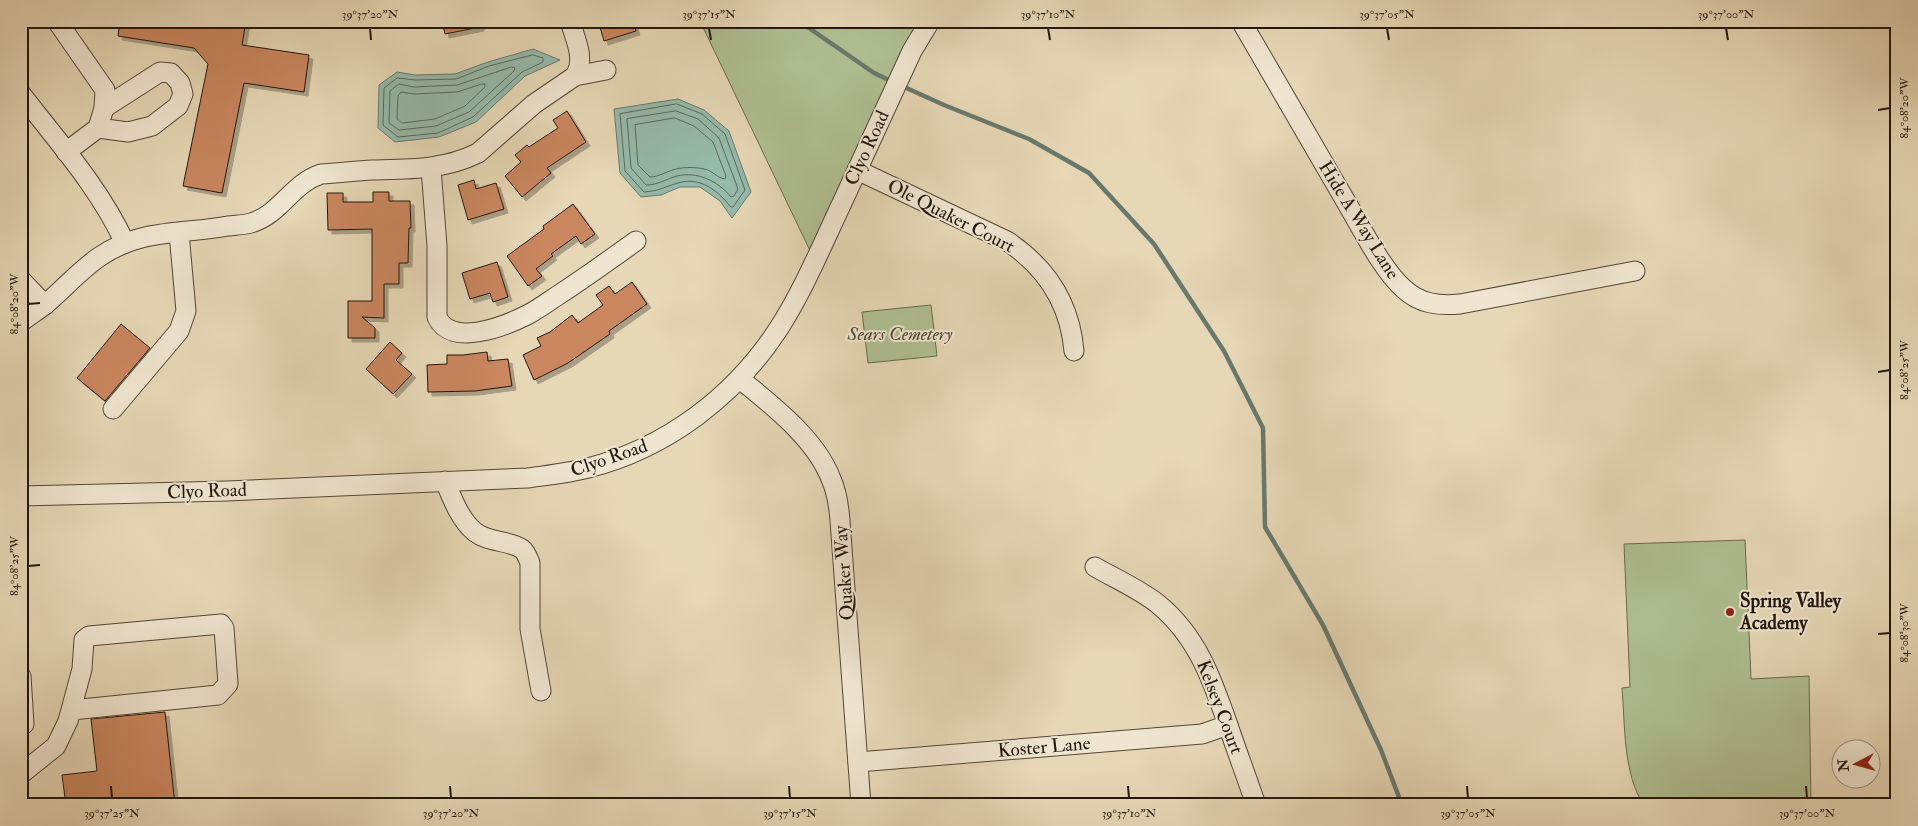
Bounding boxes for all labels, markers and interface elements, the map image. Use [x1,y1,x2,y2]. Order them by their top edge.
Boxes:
text: 39°37'20"N [342,7,398,22]
text: 39°37'15"N [682,7,736,22]
text: 39°37'10"N [1021,7,1076,22]
text: 39°37'05"N [1359,7,1415,22]
text: 39°37'00"N [1698,7,1754,22]
text: 84°08'20"W [1897,77,1912,138]
street label: Clyo Road [839,106,895,189]
street label: Hide A Way Lane [1313,156,1405,284]
street label: Ole Quaker Court [883,174,1019,258]
text: 84°08'20"W [7,273,22,334]
park label: Sears Cemetery [847,322,953,346]
text: 84°08'25"W [1897,339,1912,400]
street label: Clyo Road [567,433,651,482]
street label: Clyo Road [167,478,248,504]
street label: Quaker Way [829,524,859,621]
text: 84°08'25"W [7,535,22,596]
place label: Spring Valley Academy [1739,589,1842,636]
text: 84°08'30"W [1897,603,1912,663]
marker: Spring Valley Academy [1724,606,1736,618]
street label: Kelsey Court [1191,657,1249,757]
street label: Koster Lane [997,731,1091,763]
north arrow [1830,738,1880,788]
text: N [1834,758,1853,773]
text: 39°37'25"N [84,806,140,821]
text: 39°37'20"N [423,806,479,821]
text: 39°37'15"N [763,806,817,821]
text: 39°37'10"N [1102,806,1157,821]
text: 39°37'05"N [1440,806,1496,821]
text: 39°37'00"N [1779,806,1835,821]

